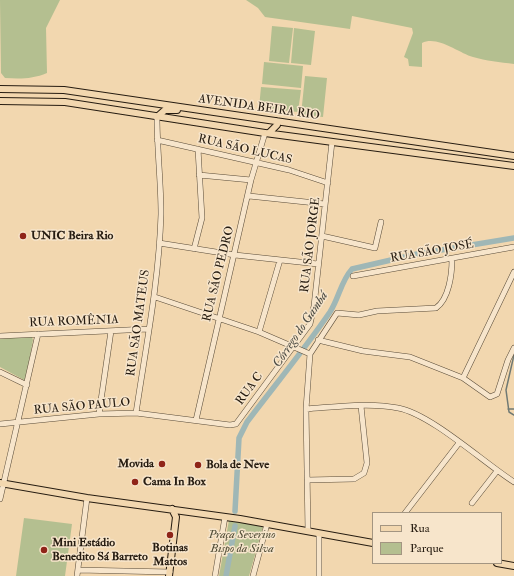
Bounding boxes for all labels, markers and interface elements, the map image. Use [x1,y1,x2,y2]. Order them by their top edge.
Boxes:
street label: AVENIDA BEIRA RIO [197,92,321,124]
street label: RUA SÃO LUCAS [197,132,293,168]
street label: RUA SÃO JORGE [298,196,324,294]
street label: RUA SÃO PEDRO [200,225,238,323]
place label: UNIC Beira Rio [31,229,113,243]
marker: UNIC Beira Rio [18,231,28,241]
street label: RUA SÃO JOSÉ [389,238,475,266]
street label: RUA SÃO MATEUS [124,269,154,377]
water label: Córrego do Gambá [270,289,332,371]
street label: RUA ROMÊNIA [29,313,119,331]
street label: RUA C [233,370,267,408]
street label: RUA SÃO PAULO [33,396,131,418]
place label: Movida [118,457,154,471]
place label: Bola de Neve [206,458,269,472]
marker: Movida [157,459,167,469]
marker: Bola de Neve [193,460,203,470]
place label: Cama In Box [143,475,206,489]
marker: Cama In Box [130,477,140,487]
legend [372,512,502,564]
text: Rua [410,521,430,536]
park label: Praça Severino Bispo da Silva [209,528,275,556]
marker: Botinas Mattos [165,530,175,540]
place label: Mini Estádio Benedito Sá Barreto [52,536,148,564]
place label: Botinas Mattos [152,541,188,569]
text: Parque [410,541,444,556]
marker: Mini Estádio Benedito Sá Barreto [39,545,49,555]

